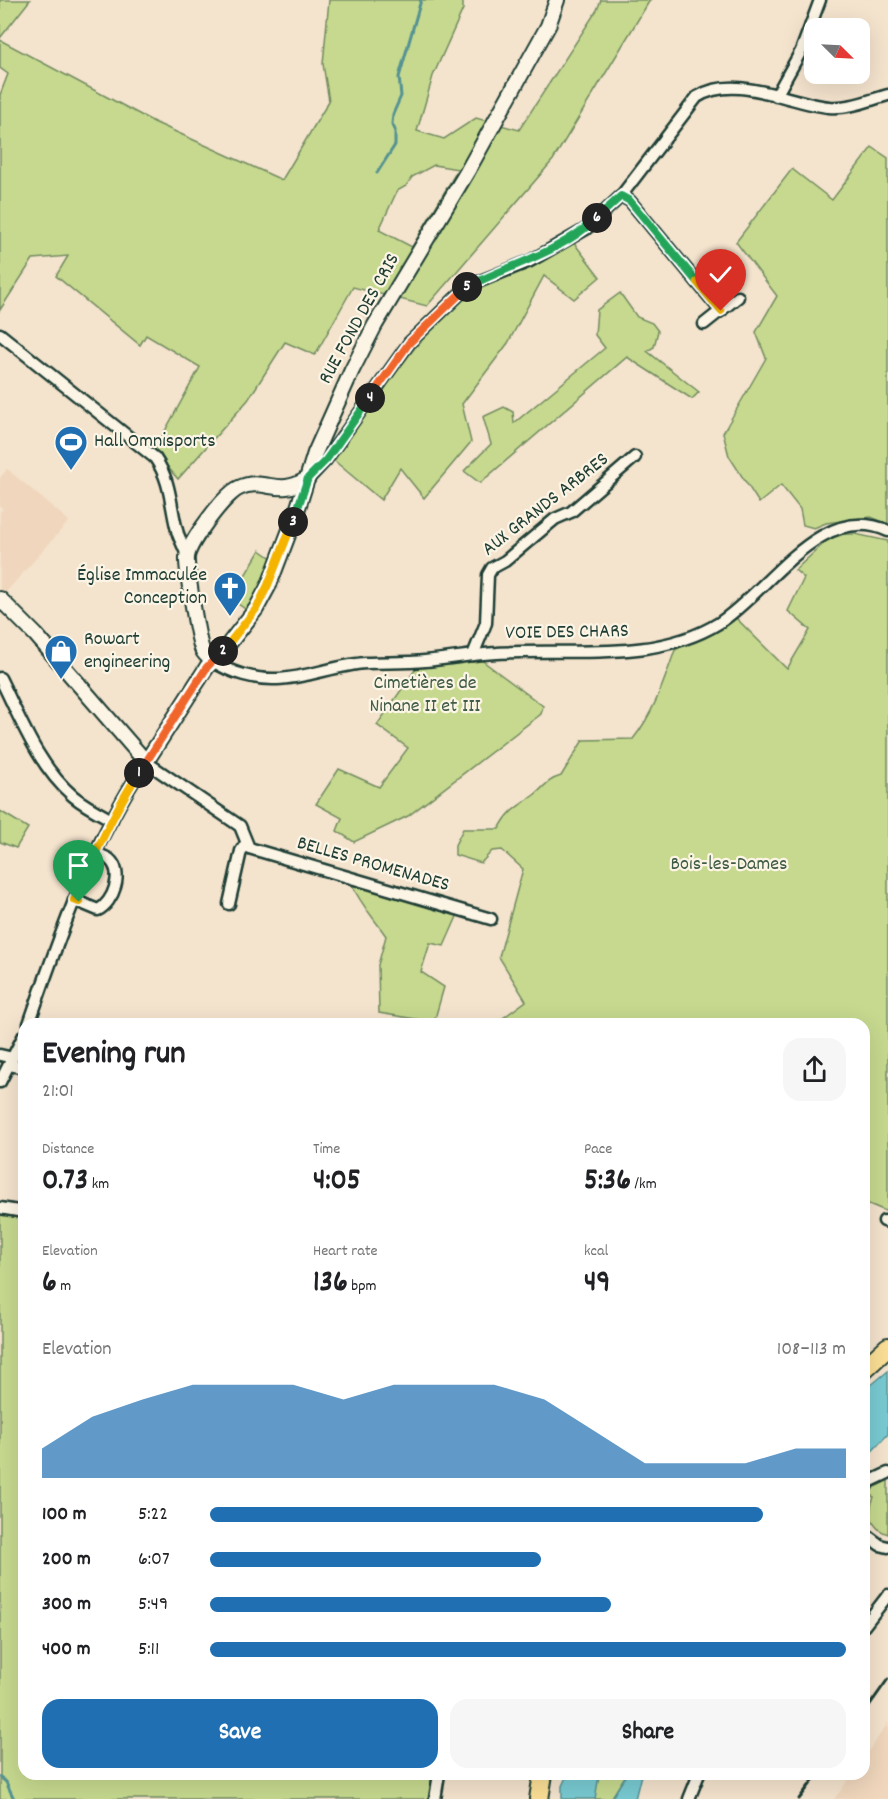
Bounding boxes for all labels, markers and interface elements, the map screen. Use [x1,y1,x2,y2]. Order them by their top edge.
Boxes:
north arrow [804,18,870,84]
map controls [804,18,870,84]
pin: 6 [582,203,612,233]
text: 6 [593,206,601,229]
street label: RUE FOND DES CRIS [312,249,408,389]
pin [695,249,746,311]
icon: check [704,258,737,291]
pin: 5 [452,272,482,302]
text: 5 [463,275,471,298]
pin: 4 [355,383,385,413]
text: 4 [367,386,373,409]
sports icon: Hall Omnisports [53,424,89,471]
place label: Hall Omnisports [94,428,216,456]
street label: AUX GRANDS ARBRES [477,446,615,564]
pin: 3 [278,507,308,537]
text: 3 [289,510,297,533]
place label: Église Immaculée Conception [77,562,207,613]
church icon: Église Immaculée Conception [212,570,248,617]
street label: VOIE DES CHARS [505,618,629,648]
place label: Rowart engineering [84,626,170,677]
shop icon: Rowart engineering [43,633,79,680]
pin: 2 [208,636,238,666]
text: 2 [220,639,227,662]
park label: Cimetières de Ninane II et III [369,670,481,721]
pin: 1 [124,758,154,788]
text: 1 [137,761,141,784]
street label: BELLES PROMENADES [293,830,453,900]
pin [53,840,104,902]
icon: arrive [62,849,95,882]
park label: Bois-les-Dames [671,851,787,879]
text: Evening run [42,1032,186,1079]
button: share [783,1038,846,1101]
text: 21:01 [42,1078,74,1106]
text: Distance [42,1138,94,1161]
text: Time [313,1138,340,1161]
text: Pace [584,1138,612,1161]
text: 0.73 [42,1161,88,1204]
text: 4:05 [313,1161,361,1204]
text: 5:36 [584,1161,631,1204]
text: km [88,1173,109,1196]
text: /km [631,1173,657,1196]
text: Elevation [42,1240,98,1263]
text: Heart rate [313,1240,378,1263]
text: kcal [584,1240,608,1263]
text: 6 [42,1263,57,1306]
text: 136 [313,1263,348,1306]
text: 49 [584,1263,610,1306]
text: m [57,1275,71,1298]
text: bpm [348,1275,377,1298]
text: Elevation [42,1336,112,1364]
text: 108–113 m [777,1336,846,1364]
text: 100 m [42,1501,87,1529]
text: 5:22 [138,1501,168,1529]
text: 200 m [42,1546,91,1574]
text: 6:07 [138,1546,170,1574]
text: 300 m [42,1591,91,1619]
text: 5:49 [138,1591,168,1619]
text: 400 m [42,1636,90,1664]
text: 5:11 [138,1636,159,1664]
button: Save [42,1699,438,1768]
button: Share [450,1699,846,1768]

